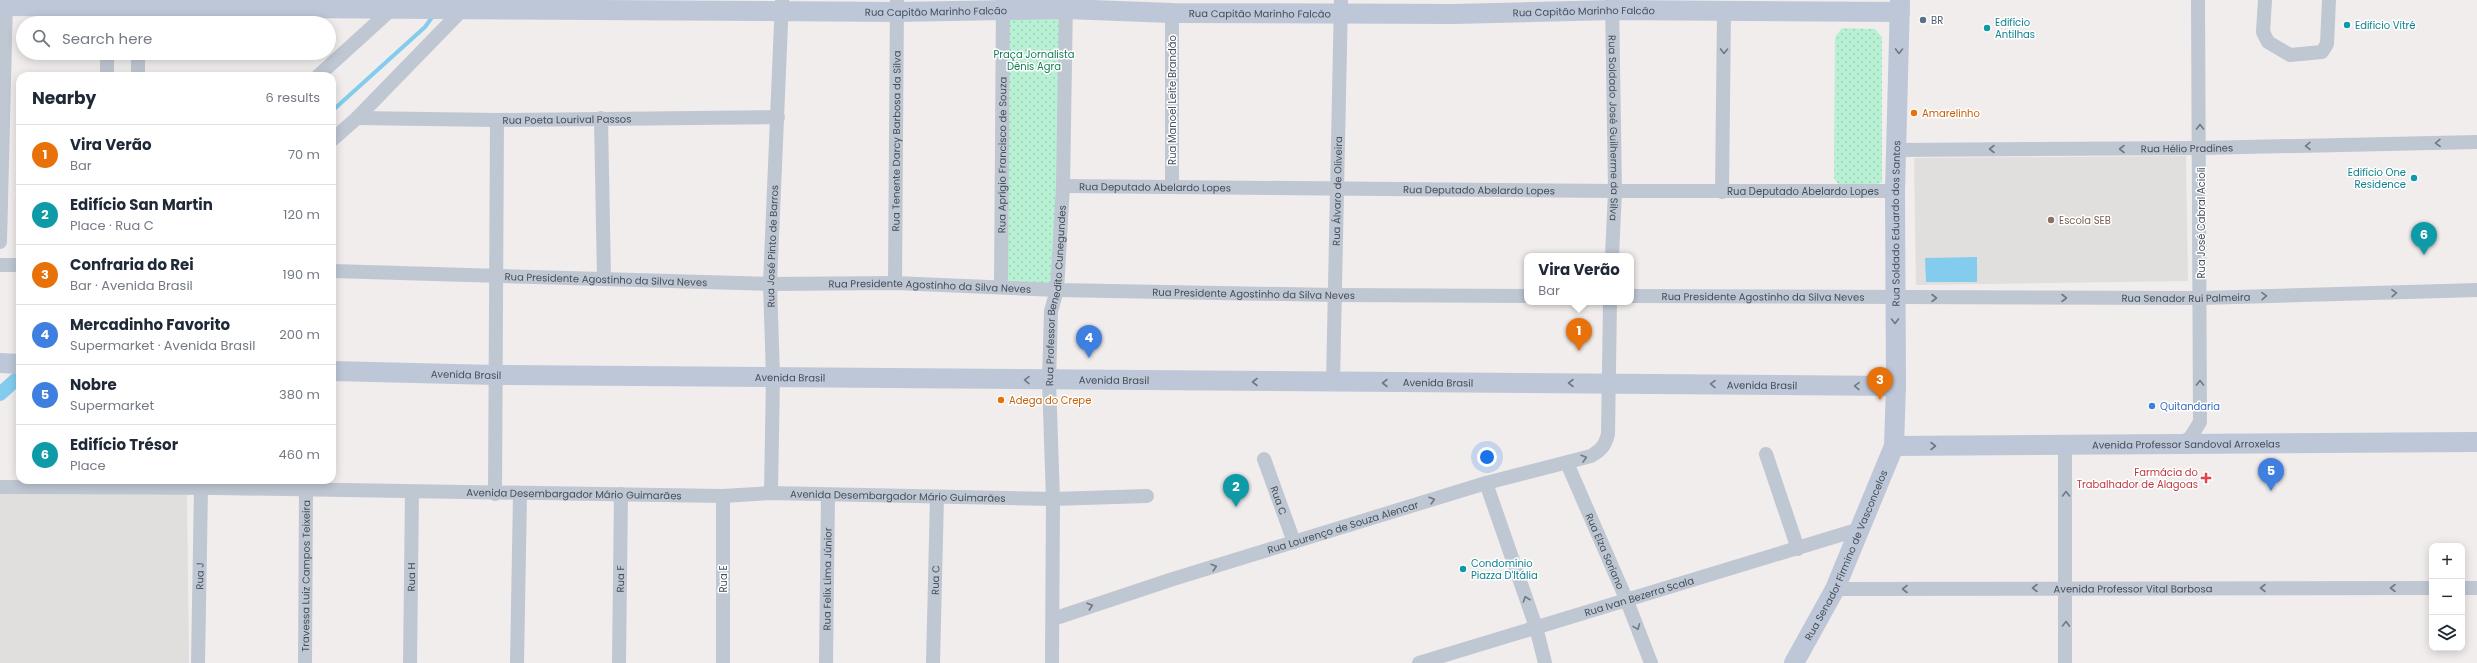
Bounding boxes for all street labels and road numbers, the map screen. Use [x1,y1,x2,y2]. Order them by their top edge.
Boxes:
street label: Rua Capitão Marinho Falcão [1513,2,1655,20]
street label: Rua Capitão Marinho Falcão [865,3,1007,20]
street label: Rua Capitão Marinho Falcão [1189,6,1331,21]
street label: Rua Manoel Leite Brandão [1165,35,1180,165]
street label: Rua Soldado José Guilherme da Silva [1605,35,1623,221]
street label: Rua Tenente Darcy Barbosa da Silva [888,50,904,232]
street label: Rua Aprígio Francisco de Souza [994,77,1010,233]
street label: Rua Poeta Lourival Passos [502,111,632,127]
street label: Rua Álvaro de Oliveira [1328,136,1346,246]
street label: Rua Soldado Eduardo dos Santos [1887,140,1904,306]
street label: Rua Hélio Pradines [2141,140,2233,156]
street label: Rua José Cabral Acioli [2194,167,2209,279]
street label: Rua Deputado Abelardo Lopes [1079,179,1231,195]
street label: Rua Deputado Abelardo Lopes [1403,182,1555,198]
street label: Rua José Pinto de Barros [762,184,782,308]
street label: Rua Deputado Abelardo Lopes [1727,184,1879,199]
street label: Rua Professor Benedito Cunegundes [1041,205,1069,386]
street label: Rua Presidente Agostinho da Silva Neves [504,269,707,290]
street label: Rua Presidente Agostinho da Silva Neves [828,275,1031,296]
street label: Rua Presidente Agostinho da Silva Neves [1152,284,1355,303]
street label: Rua Presidente Agostinho da Silva Neves [1662,289,1864,304]
street label: Rua Senador Rui Palmeira [2122,289,2251,306]
street label: Avenida Brasil [431,366,501,383]
street label: Avenida Brasil [755,370,825,385]
street label: Avenida Brasil [1079,372,1149,388]
street label: Avenida Brasil [1403,375,1473,390]
street label: Avenida Brasil [1727,377,1797,393]
street label: Avenida Professor Sandoval Arroxelas [2092,436,2280,452]
street label: Rua Senador Firmino de Vasconcelos [1801,467,1891,643]
street label: Avenida Desembargador Mário Guimarães [466,484,682,503]
street label: Rua C [1267,484,1291,517]
street label: Avenida Desembargador Mário Guimarães [790,486,1006,505]
street label: Rua Lourenço de Souza Alencar [1265,497,1420,557]
street label: Travessa Luiz Campos Teixeira [298,500,313,652]
street label: Rua Elza Soriano [1582,511,1628,591]
street label: Rua Felix Lima Júnior [819,527,835,631]
street label: Rua J [192,562,207,590]
street label: Rua H [403,562,419,592]
street label: Rua F [612,565,628,593]
street label: Rua E [716,565,731,593]
street label: Rua C [927,565,943,595]
street label: Rua Ivan Bezerra Scala [1582,572,1696,620]
street label: Avenida Professor Vital Barbosa [2054,581,2212,596]

